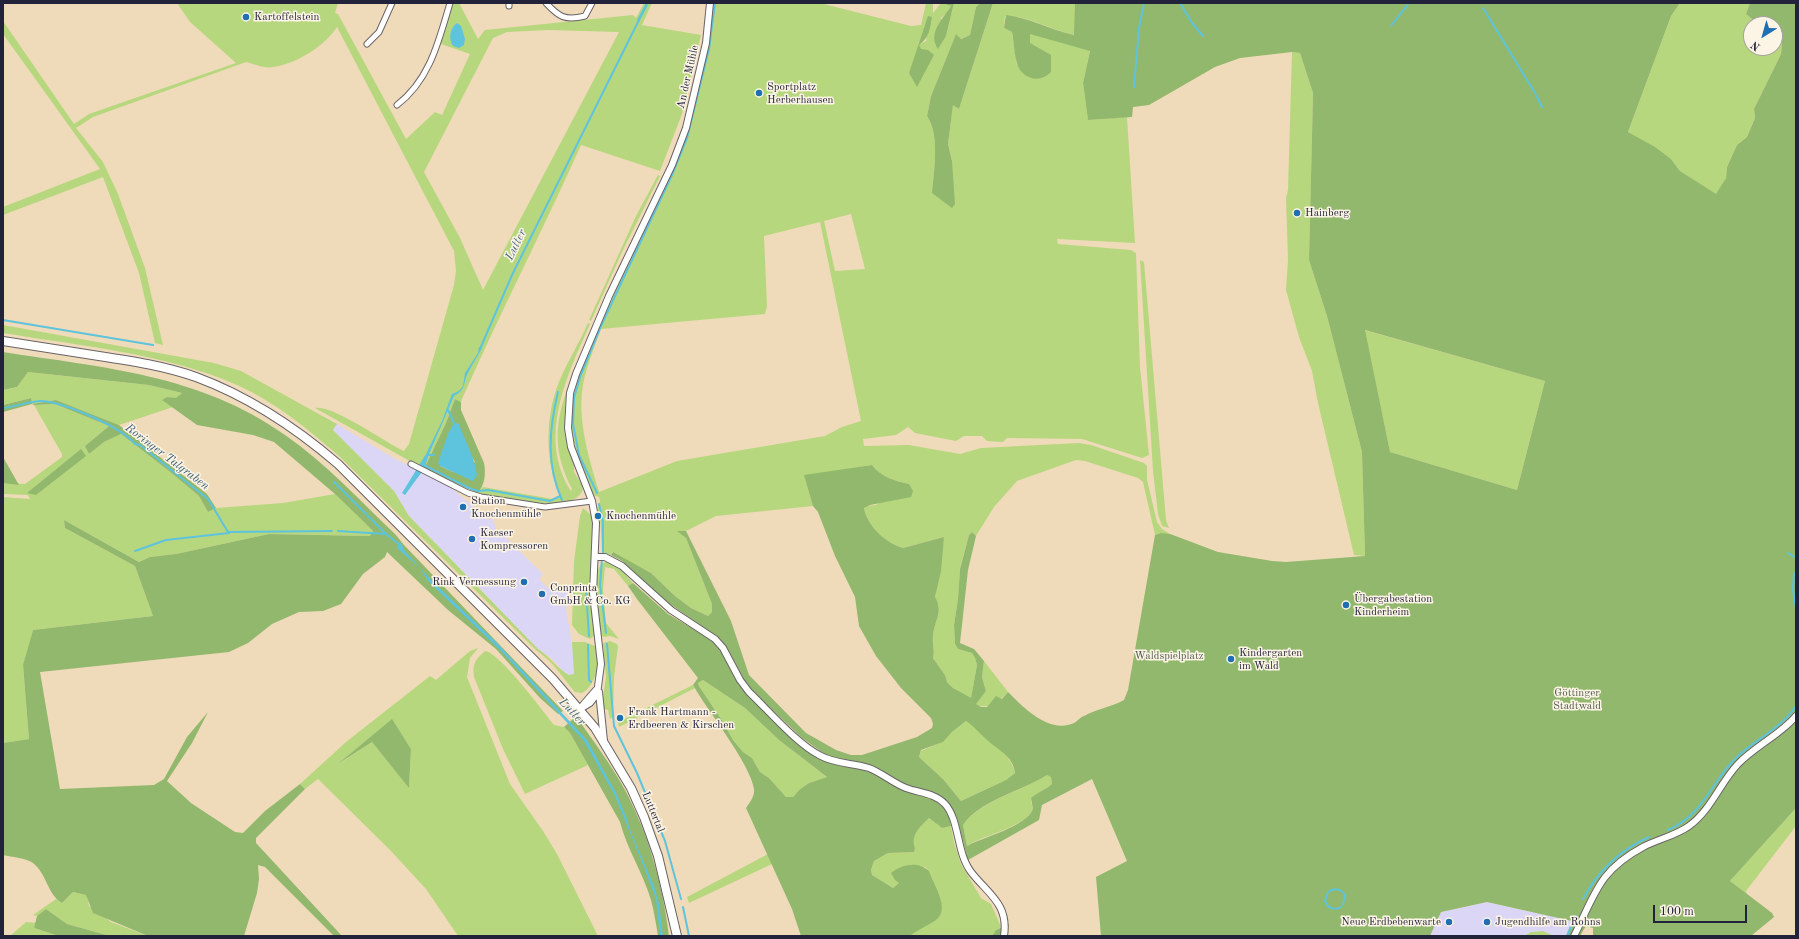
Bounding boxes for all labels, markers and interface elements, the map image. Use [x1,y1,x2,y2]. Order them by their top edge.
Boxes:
place label: Kartoffelstein [254,10,319,24]
marker: Kartoffelstein [241,12,251,22]
north arrow [1743,16,1783,56]
text: N [1749,38,1763,52]
street label: An der Mühle [674,44,702,110]
place label: Sportplatz Herberhausen [767,80,834,106]
marker: Sportplatz Herberhausen [754,88,764,98]
place label: Hainberg [1305,206,1349,220]
marker: Hainberg [1292,208,1302,218]
water label: Lutter [502,227,530,263]
water label: Roringer Talgraben [122,421,212,493]
place label: Station Knochenmühle [471,494,541,520]
marker: Station Knochenmühle [458,502,468,512]
place label: Knochenmühle [606,509,676,523]
marker: Knochenmühle [593,511,603,521]
place label: Kaeser Kompressoren [480,526,548,552]
marker: Kaeser Kompressoren [467,534,477,544]
place label: Rink Vermessung [432,575,516,589]
marker: Rink Vermessung [519,577,529,587]
place label: Conprinta GmbH & Co. KG [550,581,631,607]
marker: Conprinta GmbH & Co. KG [537,589,547,599]
place label: Übergabestation Kinderheim [1354,592,1432,618]
marker: Übergabestation Kinderheim [1341,600,1351,610]
place label: Kindergarten im Wald [1239,646,1302,672]
park label: Waldspielplatz [1134,649,1204,663]
marker: Kindergarten im Wald [1226,654,1236,664]
park label: Göttinger Stadtwald [1553,686,1601,712]
water label: Lutter [556,695,588,729]
place label: Frank Hartmann - Erdbeeren & Kirschen [628,705,734,731]
marker: Frank Hartmann - Erdbeeren & Kirschen [615,713,625,723]
street label: Luttertal [639,790,667,834]
scale bar [1655,897,1749,923]
text: 100 m [1660,906,1694,918]
place label: Neue Erdbebenwarte [1341,915,1441,929]
place label: Jugendhilfe am Rohns [1495,915,1600,929]
marker: Neue Erdbebenwarte [1444,917,1454,927]
marker: Jugendhilfe am Rohns [1482,917,1492,927]

